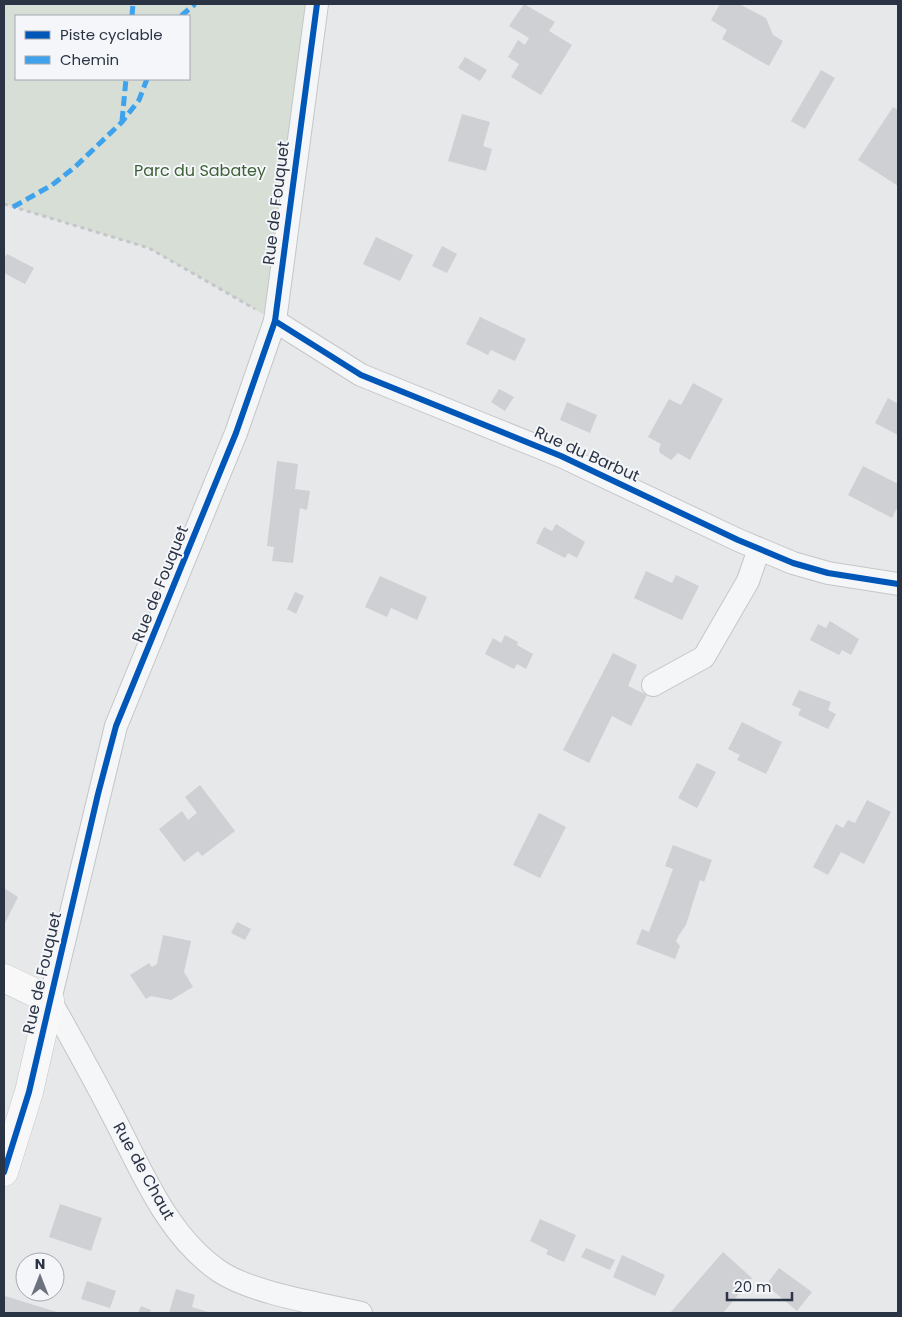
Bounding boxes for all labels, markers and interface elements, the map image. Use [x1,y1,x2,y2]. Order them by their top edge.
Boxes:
legend [15,15,190,80]
text: Piste cyclable [60,24,163,45]
text: Chemin [60,49,119,70]
street label: Rue de Fouquet [257,140,295,266]
park label: Parc du Sabatey [134,159,266,182]
street label: Rue du Barbut [531,421,643,488]
street label: Rue de Fouquet [126,522,194,646]
street label: Rue de Fouquet [17,910,67,1036]
street label: Rue de Chaut [108,1118,180,1224]
north arrow [15,1252,65,1302]
text: N [35,1254,45,1274]
scale bar [727,1270,792,1302]
text: 20 m [734,1276,772,1297]

